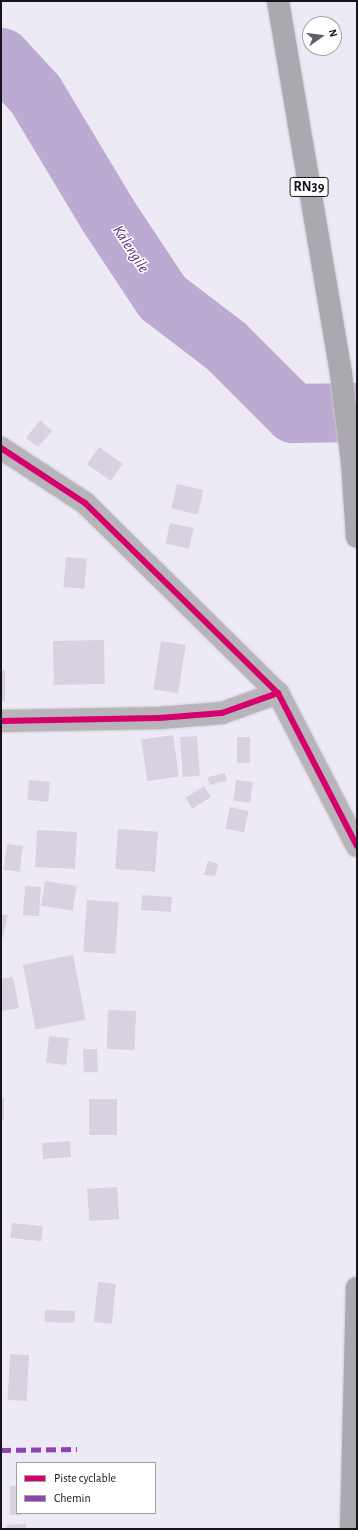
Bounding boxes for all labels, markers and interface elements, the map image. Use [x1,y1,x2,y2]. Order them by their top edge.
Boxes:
north arrow [302,16,342,56]
text: N [327,28,339,38]
road number: RN39 [289,175,329,199]
water label: Kalengile [109,222,153,276]
legend [16,1462,156,1514]
text: Piste cyclable [54,1472,116,1484]
text: Chemin [54,1492,91,1504]

